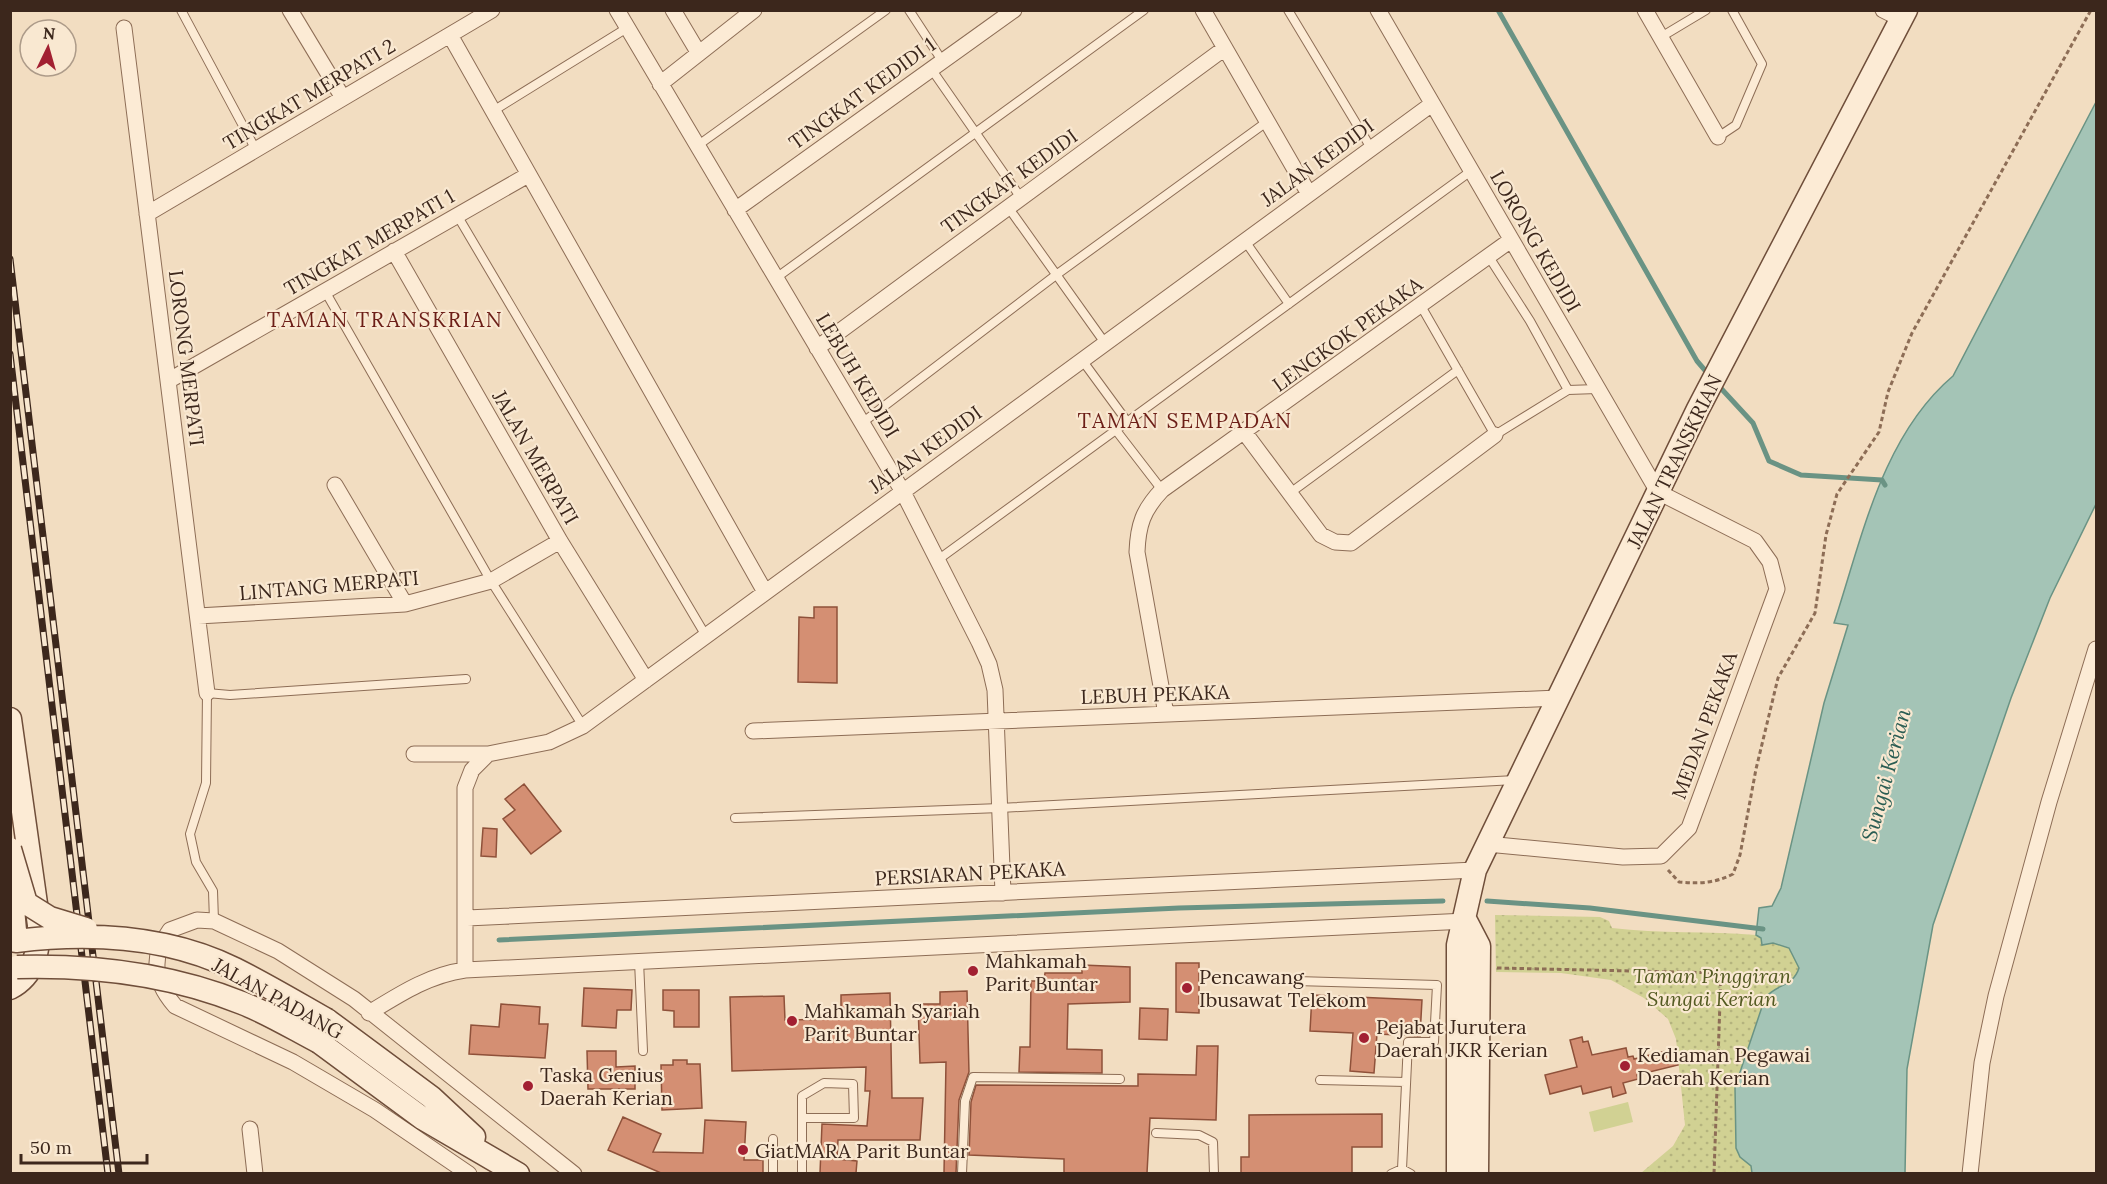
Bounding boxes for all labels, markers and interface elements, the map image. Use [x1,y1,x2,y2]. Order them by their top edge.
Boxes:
north arrow [18,18,78,78]
text: N [42,23,56,44]
street label: TINGKAT KEDIDI 1 [784,31,940,155]
street label: TINGKAT MERPATI 2 [219,33,399,155]
street label: JALAN KEDIDI [1255,113,1378,212]
street label: TINGKAT KEDIDI [936,123,1082,239]
street label: LORONG KEDIDI [1485,166,1587,316]
street label: TINGKAT MERPATI 1 [279,183,459,301]
street label: LORONG MERPATI [164,269,210,447]
street label: LENGKOK PEKAKA [1267,271,1427,397]
district label: TAMAN TRANSKRIAN [267,306,503,333]
street label: LEBUH KEDIDI [811,308,905,442]
street label: JALAN TRANSKRIAN [1621,370,1727,553]
street label: JALAN MERPATI [487,385,584,528]
street label: JALAN KEDIDI [863,400,986,499]
district label: TAMAN SEMPADAN [1078,407,1292,434]
street label: LINTANG MERPATI [238,565,420,605]
street label: MEDAN PEKAKA [1666,647,1742,802]
street label: LEBUH PEKAKA [1080,679,1230,709]
water label: Sungai Kerian [1855,706,1917,844]
street label: PERSIARAN PEKAKA [874,855,1066,890]
place label: Mahkamah Parit Buntar [985,948,1098,996]
street label: JALAN PADANG [207,951,348,1044]
park label: Taman Pinggiran Sungai Kerian [1633,963,1792,1011]
marker: Mahkamah Parit Buntar [966,964,980,978]
place label: Pencawang Ibusawat Telekom [1199,964,1367,1012]
marker: Pencawang Ibusawat Telekom [1180,981,1194,995]
place label: Mahkamah Syariah Parit Buntar [804,998,980,1046]
marker: Mahkamah Syariah Parit Buntar [785,1014,799,1028]
place label: Pejabat Jurutera Daerah JKR Kerian [1376,1014,1548,1062]
marker: Pejabat Jurutera Daerah JKR Kerian [1357,1031,1371,1045]
place label: Kediaman Pegawai Daerah Kerian [1637,1042,1810,1090]
marker: Kediaman Pegawai Daerah Kerian [1618,1059,1632,1073]
place label: Taska Genius Daerah Kerian [540,1062,673,1110]
marker: Taska Genius Daerah Kerian [521,1079,535,1093]
scale bar [21,1127,147,1165]
text: 50 m [30,1136,72,1159]
place label: GiatMARA Parit Buntar [755,1138,969,1163]
marker: GiatMARA Parit Buntar [736,1143,750,1157]

